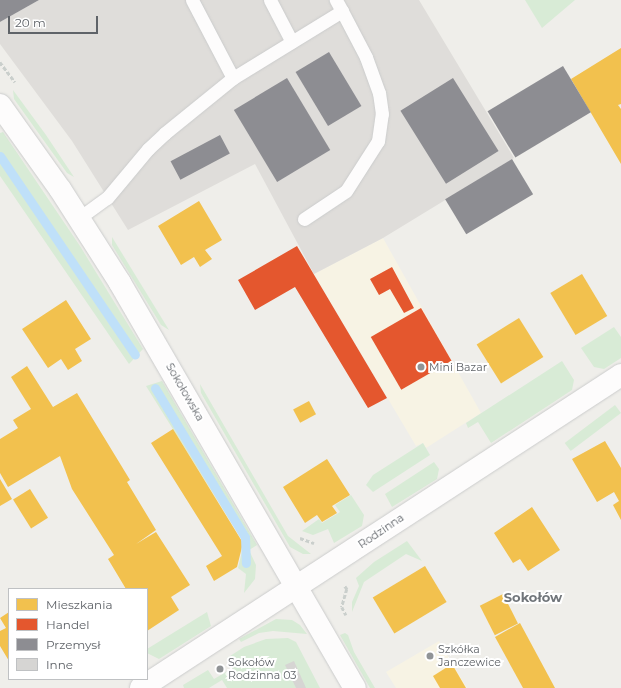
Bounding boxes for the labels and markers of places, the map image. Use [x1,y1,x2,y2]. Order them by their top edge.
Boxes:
place label: Mini Bazar [429,360,487,374]
marker: Mini Bazar [416,362,426,372]
place label: Szkółka Janczewice [438,643,501,669]
marker: Szkółka Janczewice [425,651,435,661]
place label: Sokołów Rodzinna 03 [228,656,297,682]
marker: Sokołów Rodzinna 03 [215,664,225,674]

